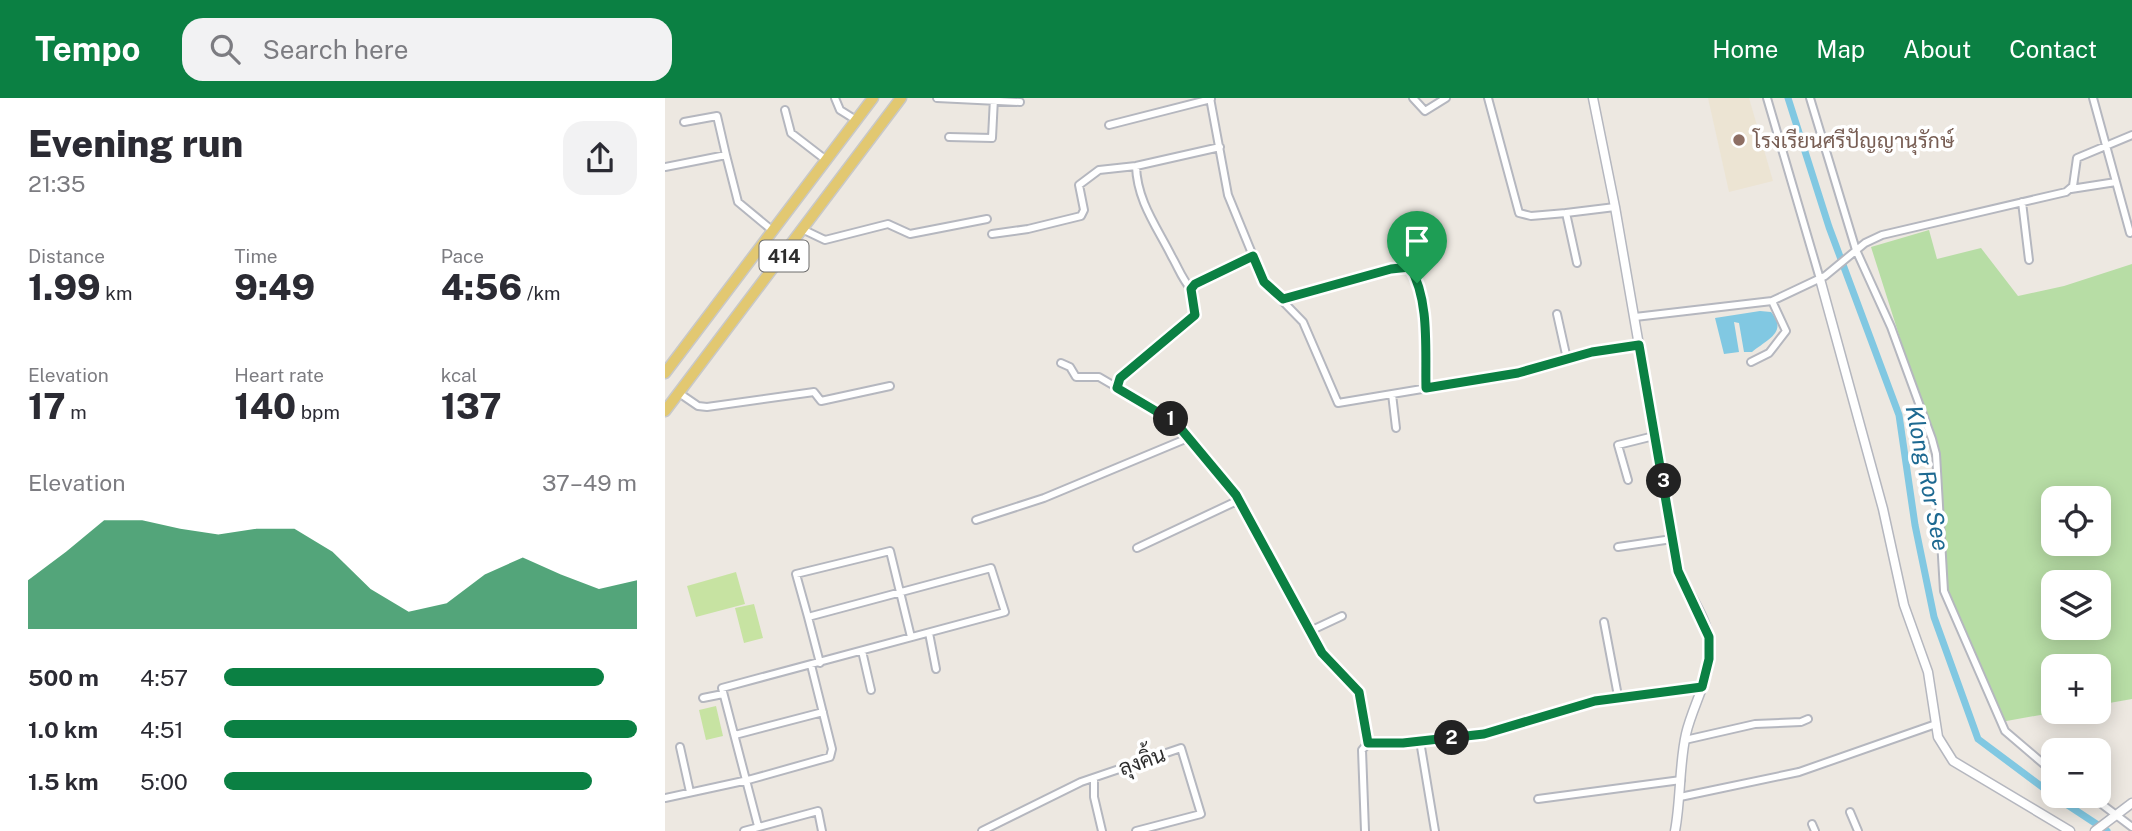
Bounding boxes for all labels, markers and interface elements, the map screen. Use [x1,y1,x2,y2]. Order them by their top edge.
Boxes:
search box [182,18,672,81]
text: Tempo [35,30,140,68]
icon: search [206,30,244,68]
text: Search here [262,34,408,65]
text: Home [1712,35,1778,63]
text: Map [1816,35,1865,63]
text: About [1903,35,1971,63]
text: Contact [2009,35,2097,63]
text: Evening run [28,121,243,166]
button: share [563,121,637,195]
place label: โรงเรียนศรีปัญญานุรักษ์ [1752,127,1955,155]
marker: โรงเรียนศรีปัญญานุรักษ์ [1731,132,1747,148]
text: 21:35 [28,170,85,197]
pin [1387,211,1447,283]
icon: arrive [1398,222,1436,260]
road number: 414 [759,240,809,272]
text: Distance [28,245,105,267]
text: Time [234,245,278,267]
text: Pace [441,245,484,267]
text: 1.99 [28,267,101,308]
text: 9:49 [234,267,315,308]
text: 4:56 [441,267,522,308]
text: km [101,282,132,304]
text: /km [522,282,561,304]
text: Elevation [28,364,109,386]
text: Heart rate [234,364,324,386]
text: kcal [441,364,477,386]
text: 17 [28,386,66,427]
text: 140 [234,386,296,427]
text: 137 [441,386,502,427]
text: m [66,401,87,423]
text: bpm [296,401,340,423]
pin: 1 [1154,402,1189,436]
water label: Klong Ror See [1901,403,1955,553]
text: 1 [1166,407,1175,429]
pin: 3 [1647,464,1681,498]
text: Elevation [28,469,126,496]
text: 37–49 m [542,469,637,496]
text: 3 [1657,469,1670,491]
map controls [2041,486,2111,808]
button: locate [2041,486,2111,556]
button: layers [2041,570,2111,640]
button: + [2041,654,2111,724]
text: 500 m [28,664,99,691]
text: 4:57 [140,664,188,691]
text: 1.0 km [28,716,98,743]
text: 4:51 [140,716,184,743]
pin: 2 [1435,720,1469,756]
text: 2 [1445,726,1458,748]
street label: ลุงคิ้น [1113,736,1169,782]
button: − [2041,738,2111,808]
text: 1.5 km [28,768,99,795]
text: 5:00 [140,768,188,795]

